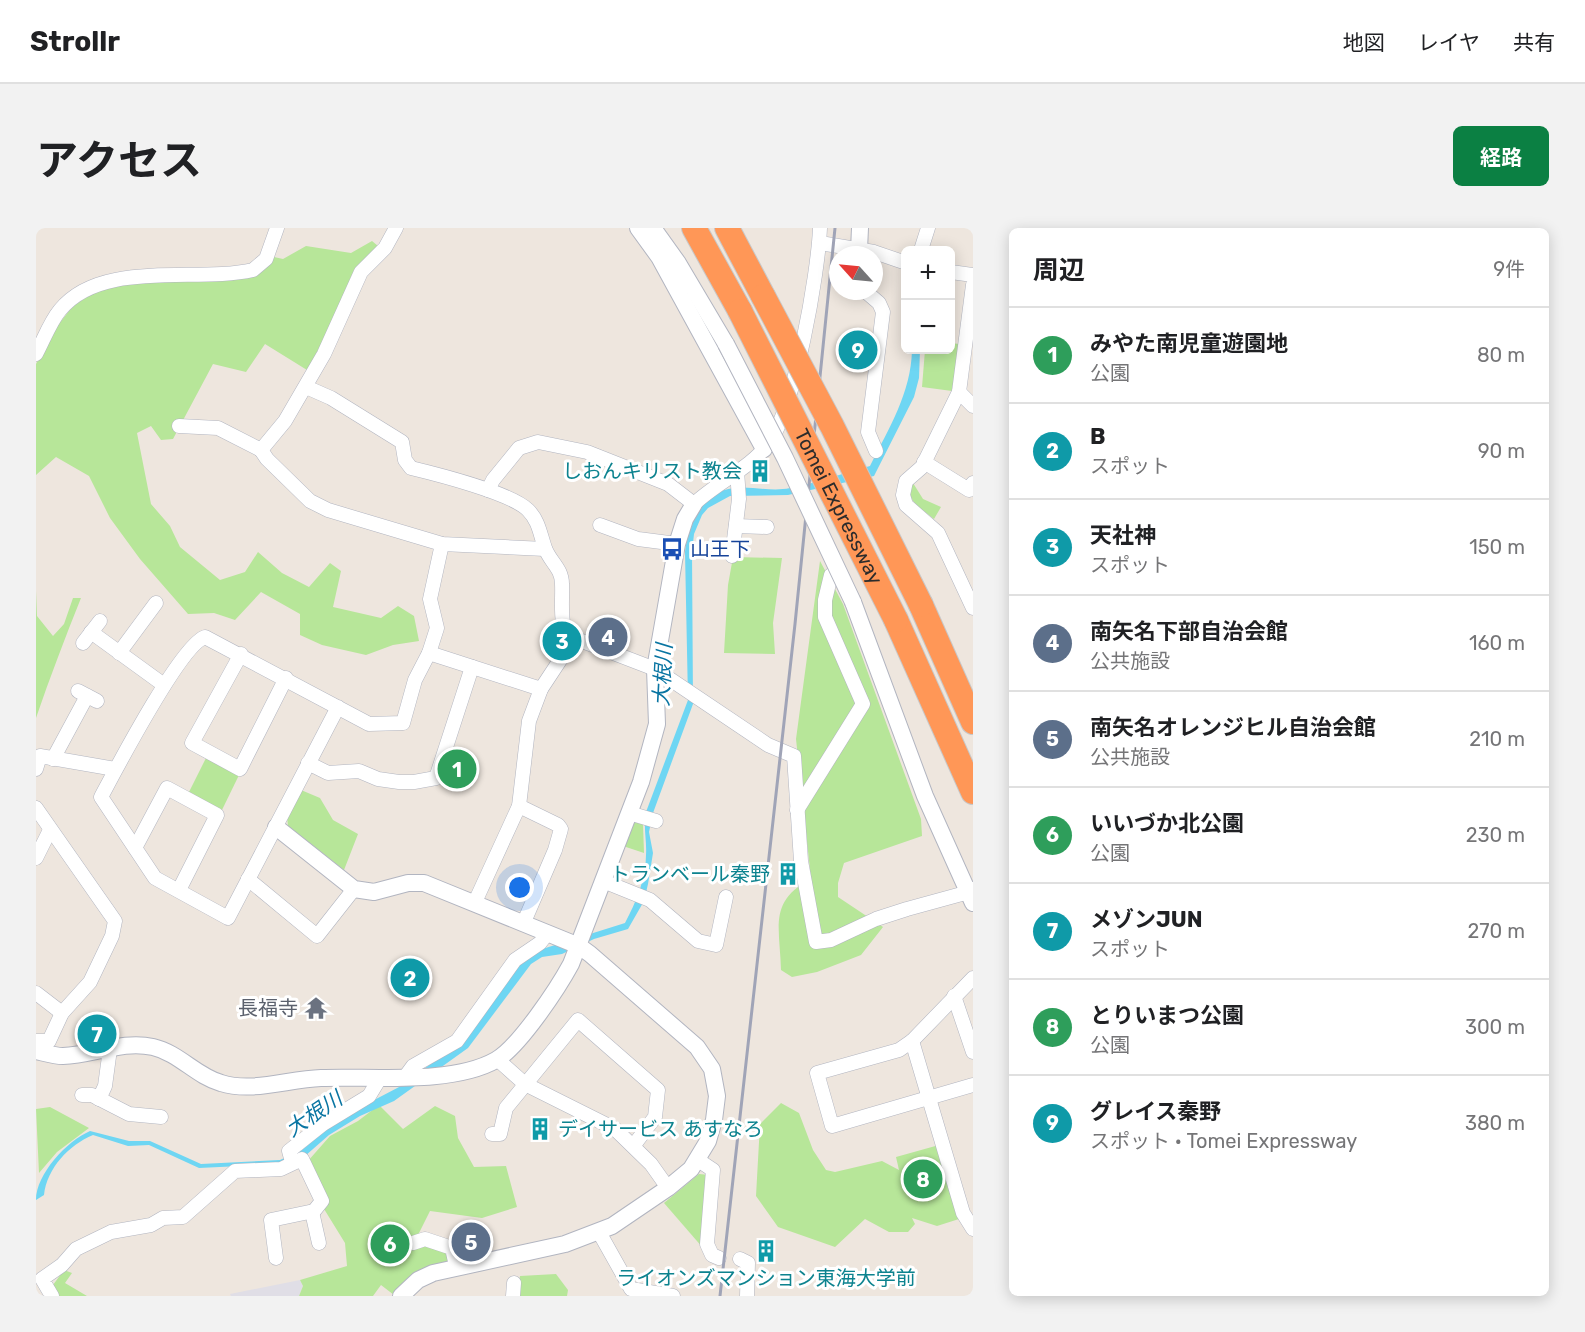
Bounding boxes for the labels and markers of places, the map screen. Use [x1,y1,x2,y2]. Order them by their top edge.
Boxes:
pin: 9 [838,328,878,372]
building icon: しおんキリスト教会 [747,458,773,484]
place label: しおんキリスト教会 [562,459,742,483]
bus stop icon: 山王下 [659,536,685,562]
place label: 山王下 [690,537,750,561]
pin: 4 [588,614,628,660]
pin: 3 [542,618,582,664]
pin: 1 [438,746,476,792]
building icon: トランベール秦野 [775,861,801,887]
place label: トランベール秦野 [610,862,770,886]
pin: 2 [390,956,430,1000]
temple icon: 長福寺 [303,995,329,1021]
place label: 長福寺 [238,996,298,1020]
pin: 7 [78,1012,116,1056]
building icon: デイサービス あすなろ [527,1116,553,1142]
place label: デイサービス あすなろ [558,1117,763,1141]
pin: 8 [904,1156,942,1202]
pin: 5 [452,1220,490,1264]
pin: 6 [370,1222,410,1266]
building icon: ライオンズマンション東海大学前 [753,1238,779,1264]
place label: ライオンズマンション東海大学前 [616,1266,916,1290]

